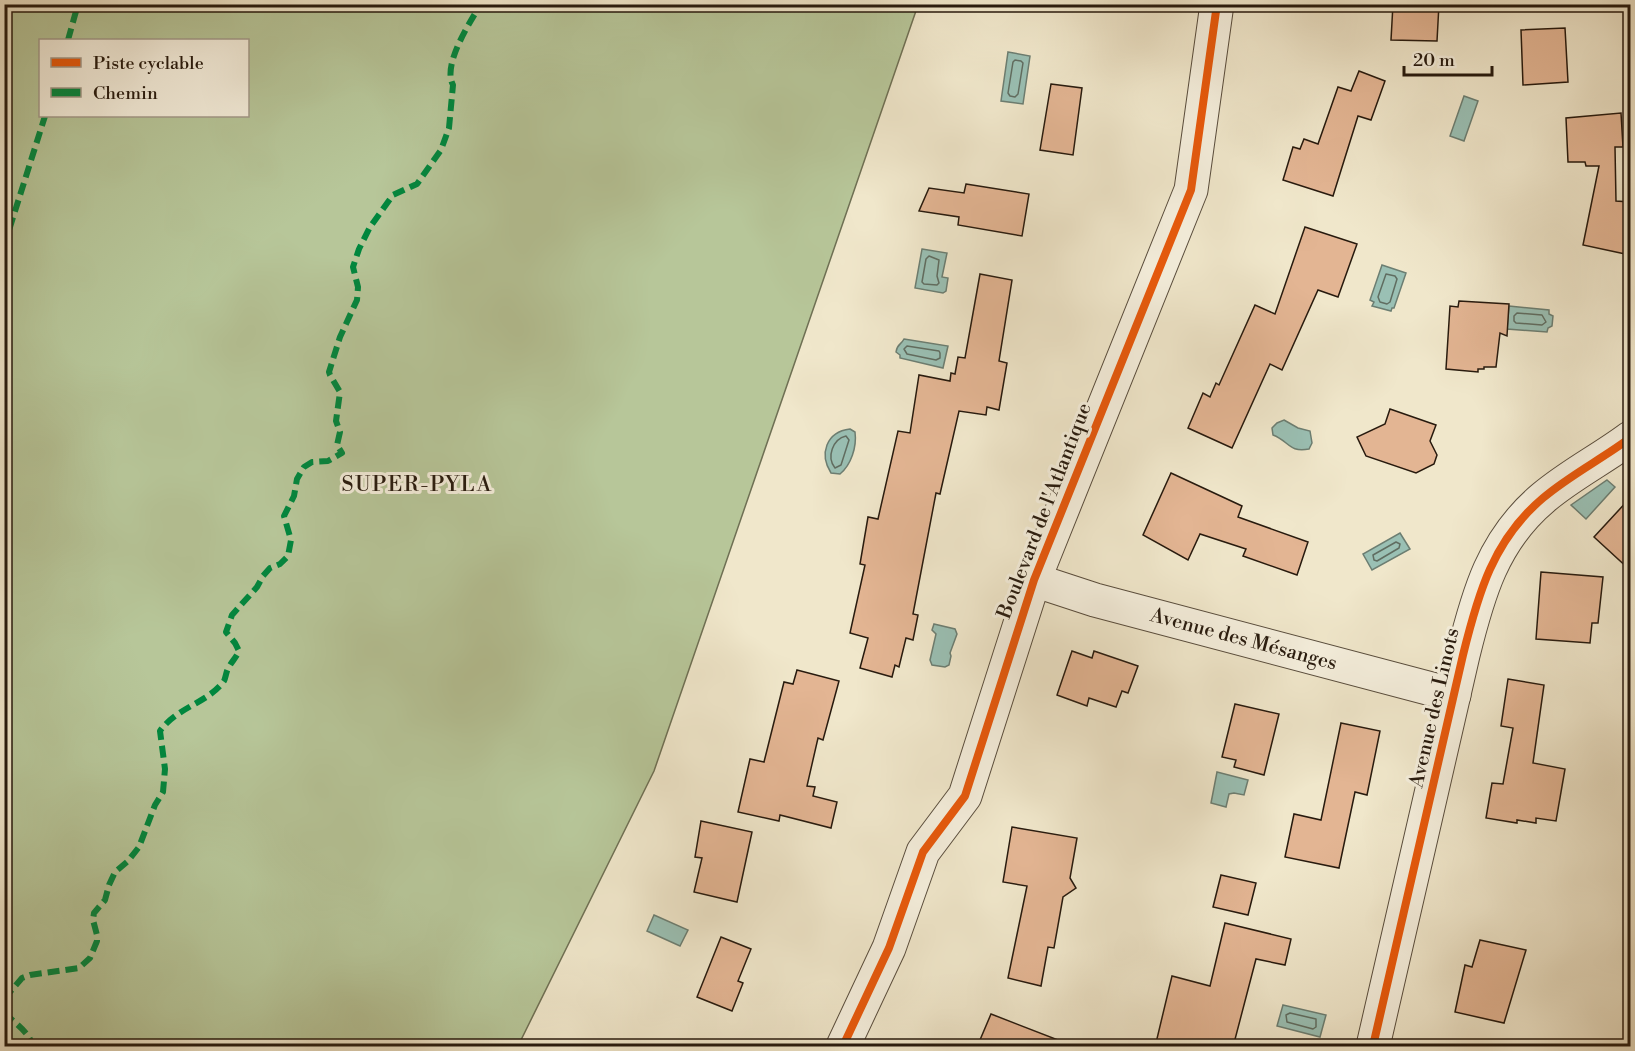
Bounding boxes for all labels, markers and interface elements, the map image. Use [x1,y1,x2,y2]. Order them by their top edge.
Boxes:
legend [39,39,249,117]
scale bar [1404,39,1492,77]
text: 20 m [1413,49,1455,72]
text: Piste cyclable [93,52,204,75]
text: Chemin [93,82,158,105]
street label: Boulevard de l'Atlantique [992,400,1098,623]
district label: SUPER-PYLA [341,472,493,498]
street label: Avenue des Mésanges [1147,602,1340,676]
street label: Avenue des Linots [1404,626,1466,791]

